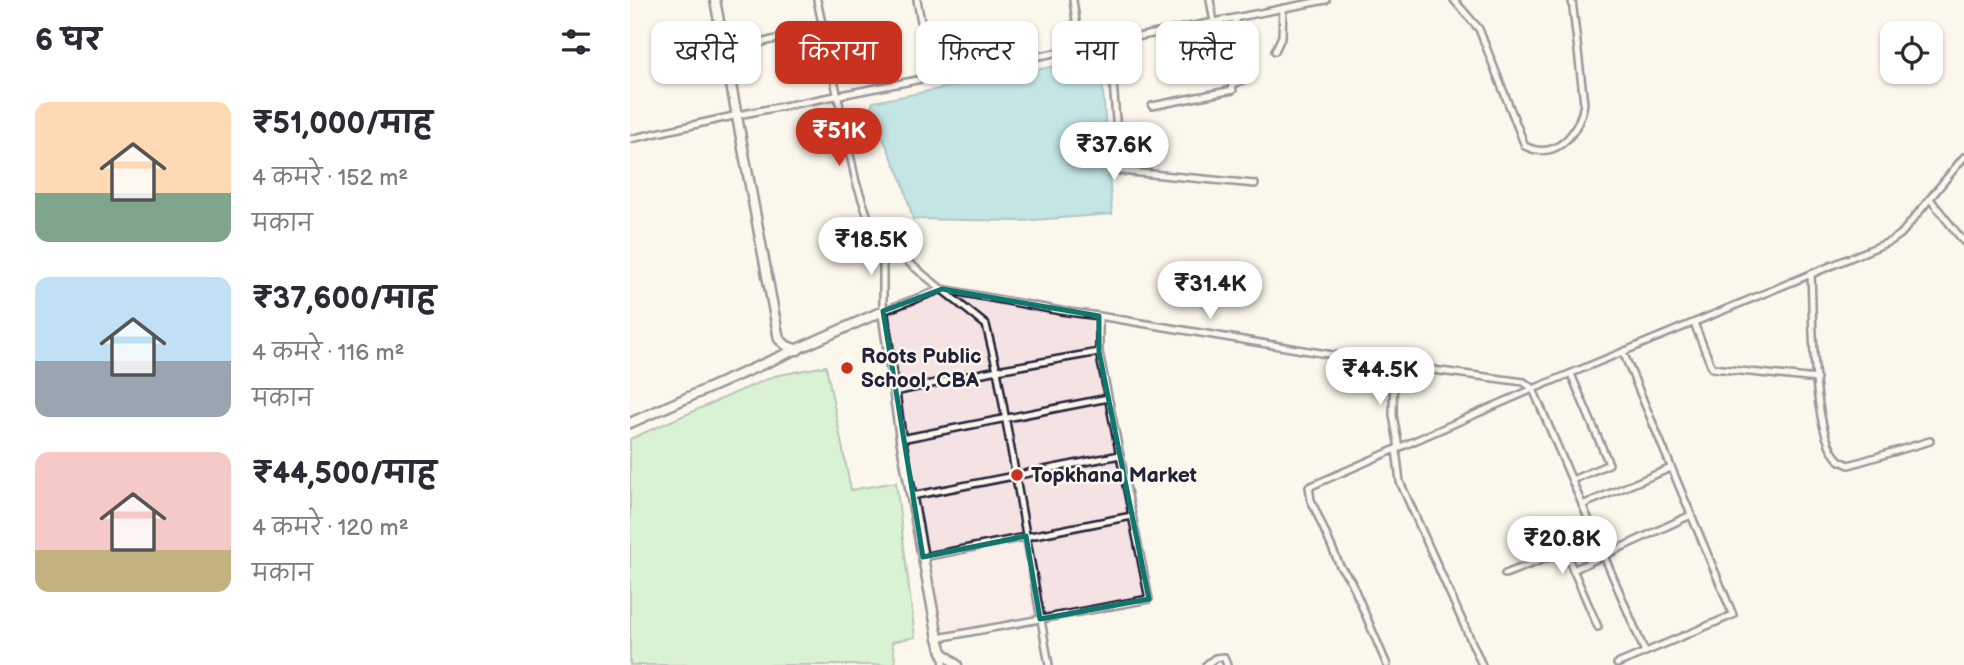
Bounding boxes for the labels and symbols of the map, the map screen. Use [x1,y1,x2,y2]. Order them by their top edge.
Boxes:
pin: ₹51K [798,108,880,168]
pin: ₹37.6K [1057,122,1171,182]
pin: ₹18.5K [814,218,928,277]
pin: ₹31.4K [1153,262,1267,321]
place label: Roots Public School, CBA [861,344,982,393]
pin: ₹44.5K [1323,348,1437,407]
marker: Roots Public School, CBA [839,360,855,376]
place label: Topkhana Market [1031,463,1197,488]
marker: Topkhana Market [1009,467,1025,483]
pin: ₹20.8K [1505,516,1619,576]

